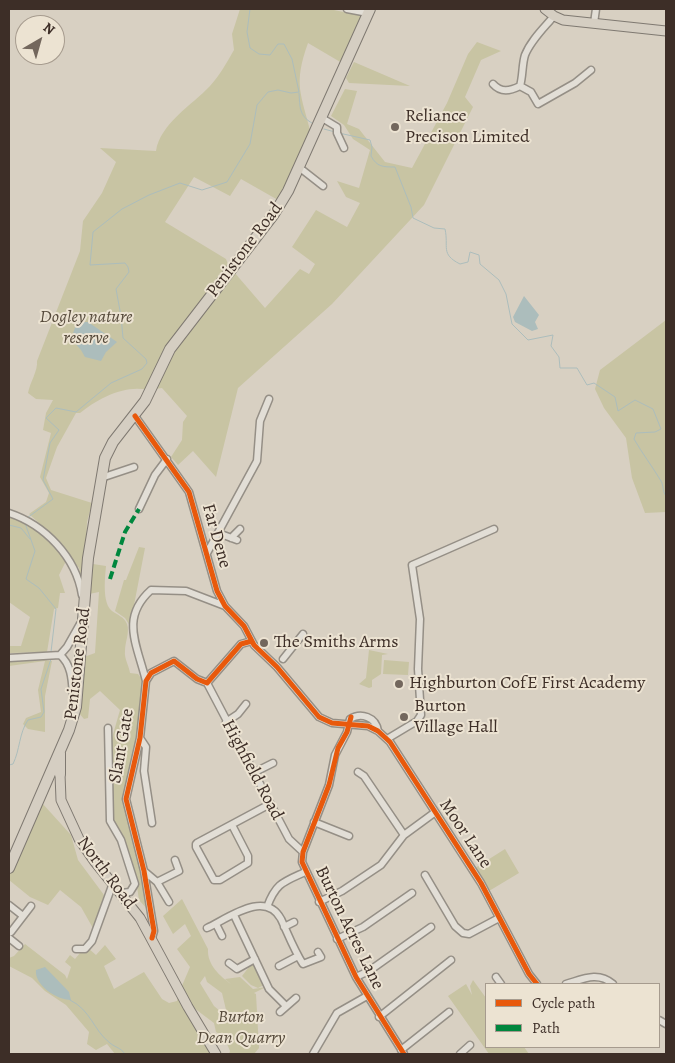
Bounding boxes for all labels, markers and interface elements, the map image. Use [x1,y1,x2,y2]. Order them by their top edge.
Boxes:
north arrow [15,15,65,65]
text: N [39,18,59,39]
place label: Reliance Precison Limited [405,106,530,148]
marker: Reliance Precison Limited [389,121,401,133]
street label: Penistone Road [202,198,288,302]
park label: Dogley nature reserve [40,307,132,350]
street label: Far Dene [197,501,235,571]
street label: Penistone Road [60,606,96,722]
place label: The Smiths Arms [274,632,398,654]
marker: The Smiths Arms [258,637,270,649]
place label: Highburton CofE First Academy [409,673,645,695]
marker: Highburton CofE First Academy [393,678,405,690]
place label: Burton Village Hall [414,696,498,739]
street label: Slant Gate [105,707,139,785]
marker: Burton Village Hall [398,711,410,723]
street label: Highfield Road [216,716,288,824]
street label: Moor Lane [434,795,496,873]
street label: North Road [72,833,140,913]
street label: Burton Acres Lane [310,863,388,993]
legend [485,983,660,1048]
text: Cycle path [532,993,595,1013]
park label: Burton Dean Quarry [197,1007,285,1050]
text: Path [532,1018,560,1038]

